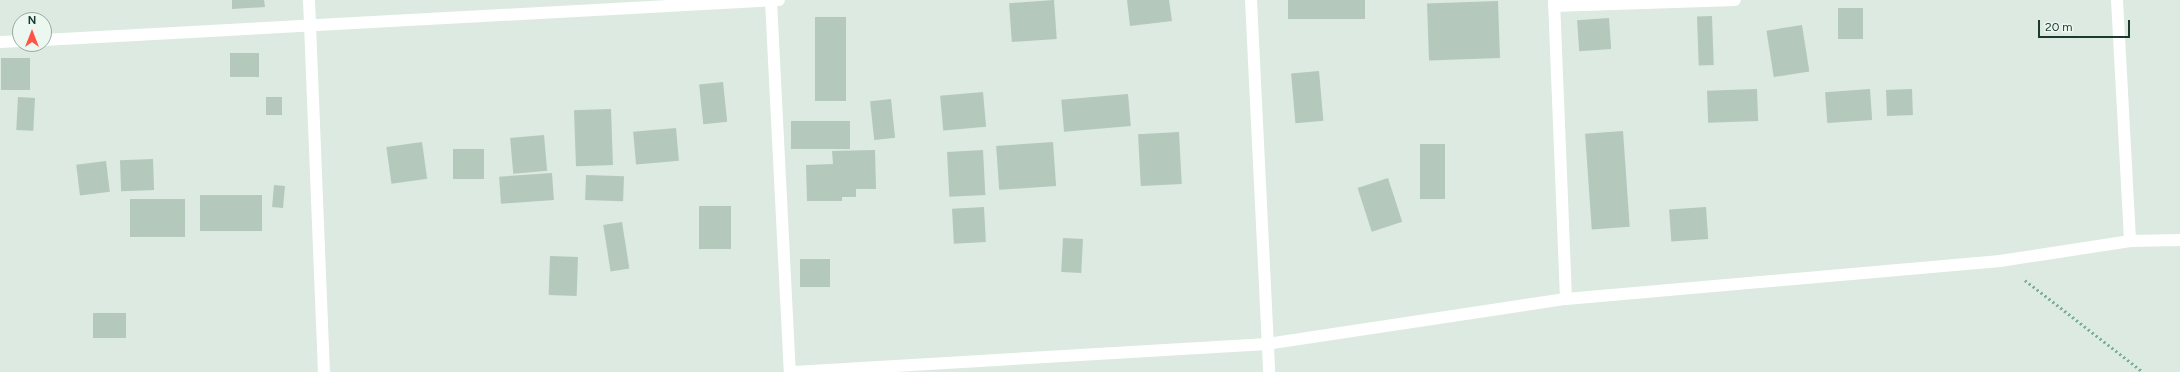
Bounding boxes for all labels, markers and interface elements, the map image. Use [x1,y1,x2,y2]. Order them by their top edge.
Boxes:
north arrow [12,12,52,52]
scale bar [2040,12,2132,38]
text: N [28,14,36,27]
text: 20 m [2045,20,2073,34]

